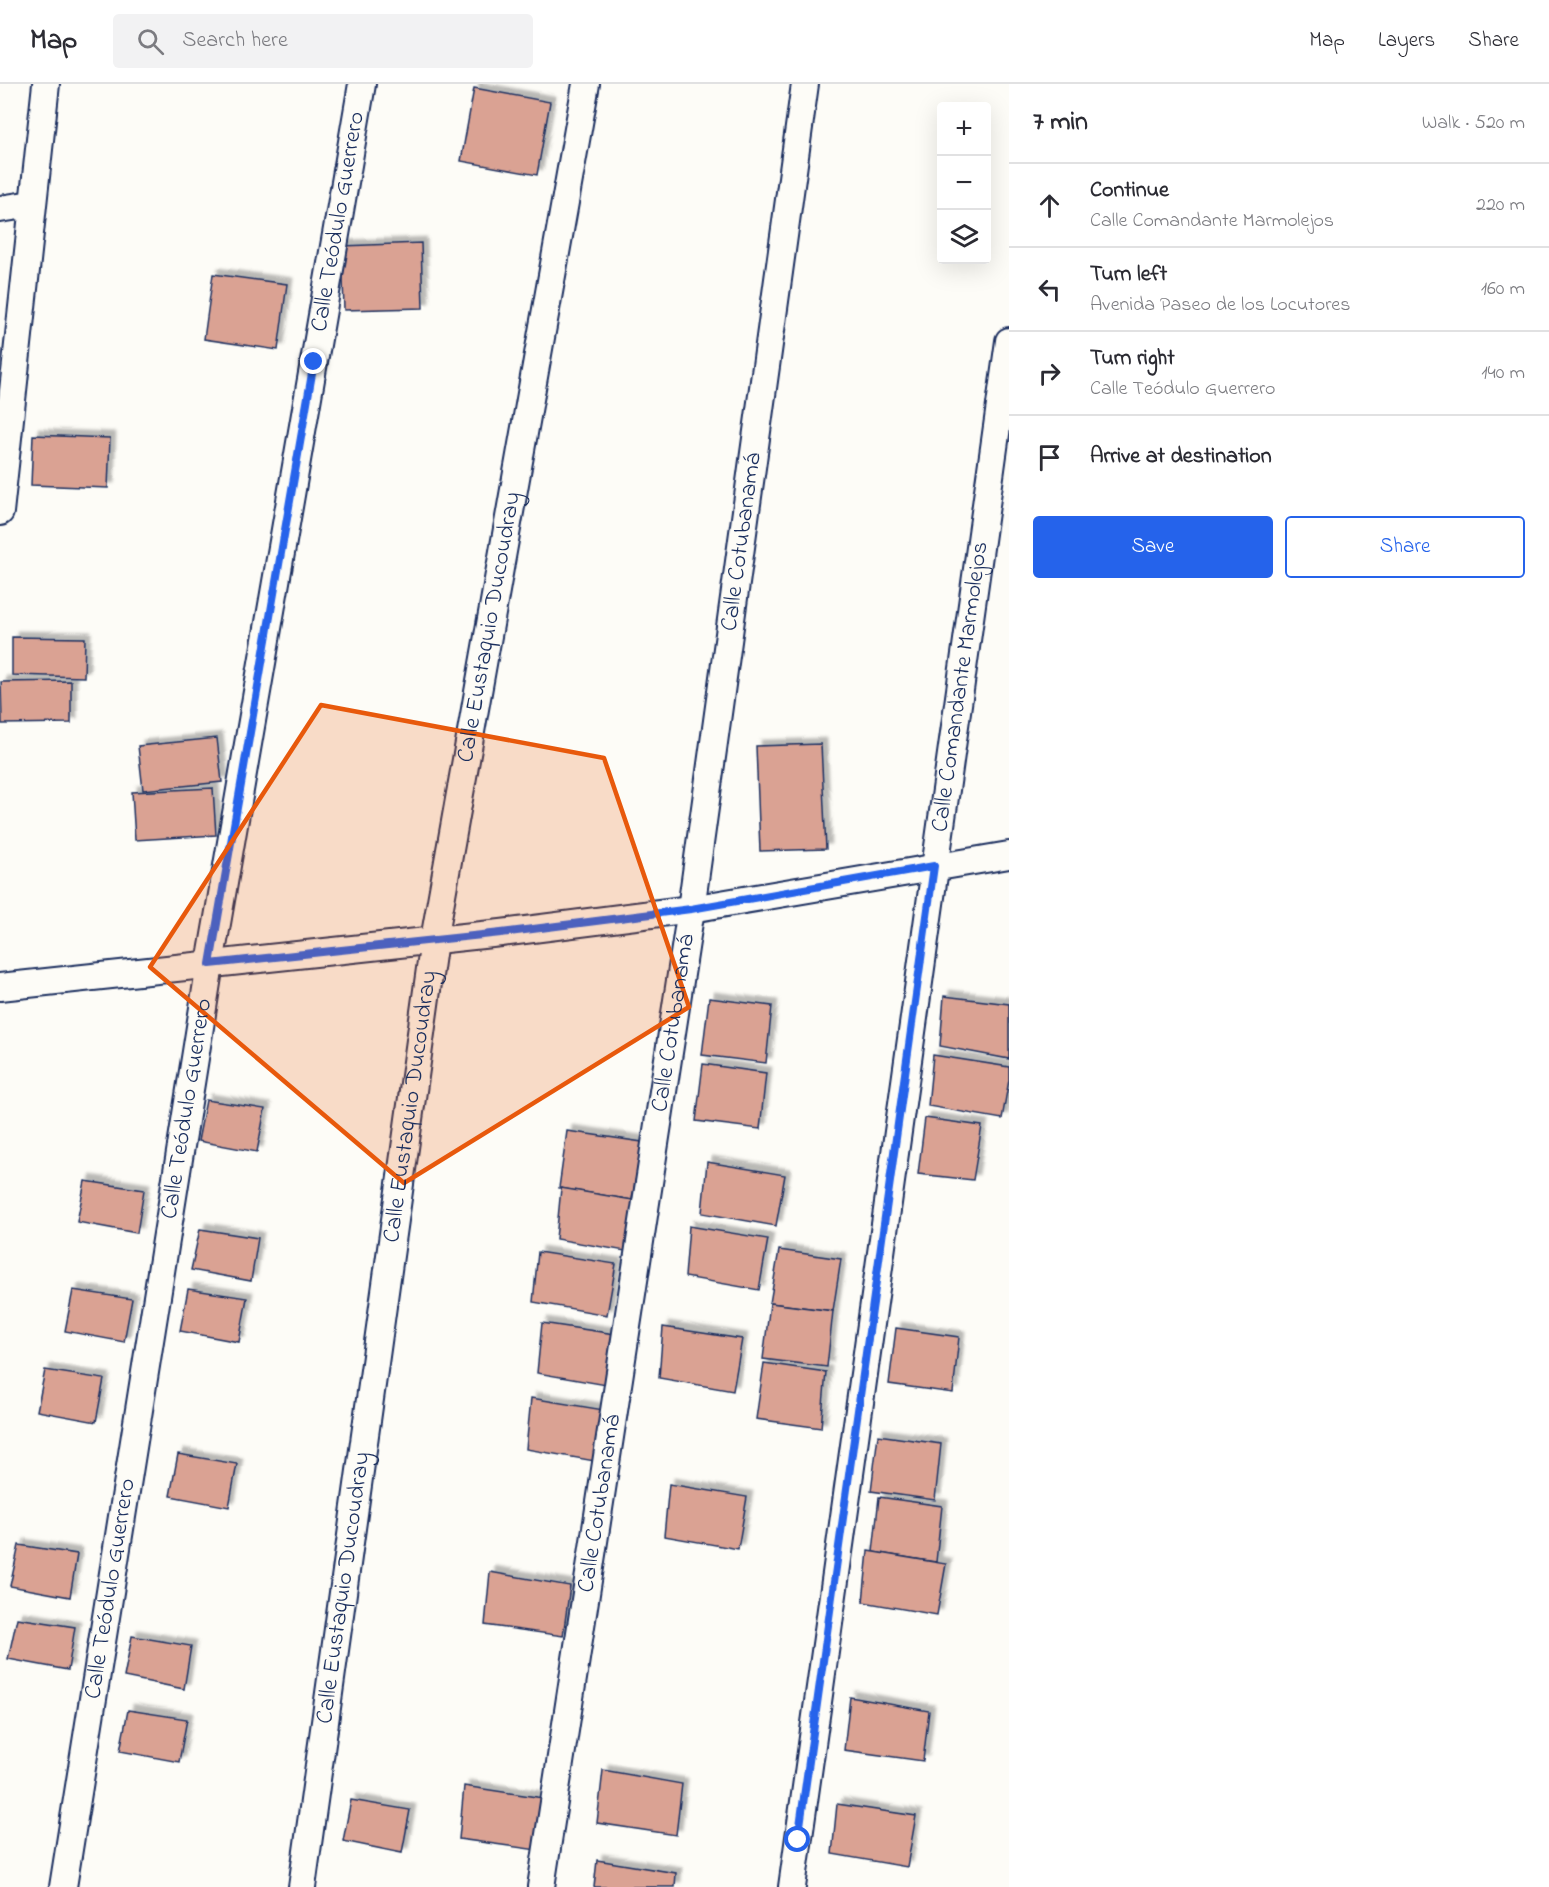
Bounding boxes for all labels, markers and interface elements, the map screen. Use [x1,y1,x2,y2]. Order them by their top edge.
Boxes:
search box [113,14,533,68]
text: Map [30,21,77,62]
icon: search [134,25,167,58]
text: Search here [182,25,288,57]
text: Map [1309,26,1345,56]
text: Layers [1378,26,1435,56]
text: Share [1468,26,1519,56]
map controls [937,102,991,264]
button: + [937,102,991,156]
text: 7 min [1033,104,1088,142]
street label: Calle Teódulo Guerrero [302,109,374,334]
text: Walk · 520 m [1422,109,1525,138]
button: − [937,156,991,210]
text: Continue [1090,175,1169,207]
icon: ahead [1033,189,1066,222]
text: 220 m [1476,191,1525,220]
text: Calle Comandante Marmolejos [1090,207,1334,236]
button: layers [937,210,991,264]
text: Turn left [1090,259,1167,291]
icon: left [1033,273,1066,306]
text: 160 m [1481,275,1525,304]
text: Avenida Paseo de los Locutores [1090,291,1350,320]
text: Turn right [1090,343,1175,375]
route end [300,348,326,374]
icon: right [1033,357,1066,390]
text: 140 m [1481,359,1525,388]
text: Calle Teódulo Guerrero [1090,375,1276,404]
icon: arrive [1033,441,1066,474]
text: Arrive at destination [1090,441,1272,473]
street label: Calle Cotubanamá [712,451,771,633]
street label: Calle Eustaquio Ducoudray [448,489,532,765]
button: Save [1033,516,1273,578]
button: Share [1285,516,1525,578]
street label: Calle Comandante Marmolejos [923,539,998,834]
street label: Calle Cotubanamá [643,932,704,1115]
street label: Calle Eustaquio Ducoudray [375,968,448,1245]
street label: Calle Teódulo Guerrero [152,996,222,1222]
street label: Calle Cotubanamá [569,1412,631,1595]
street label: Calle Eustaquio Ducoudray [307,1450,381,1726]
street label: Calle Teódulo Guerrero [76,1476,145,1702]
route start [784,1826,810,1852]

